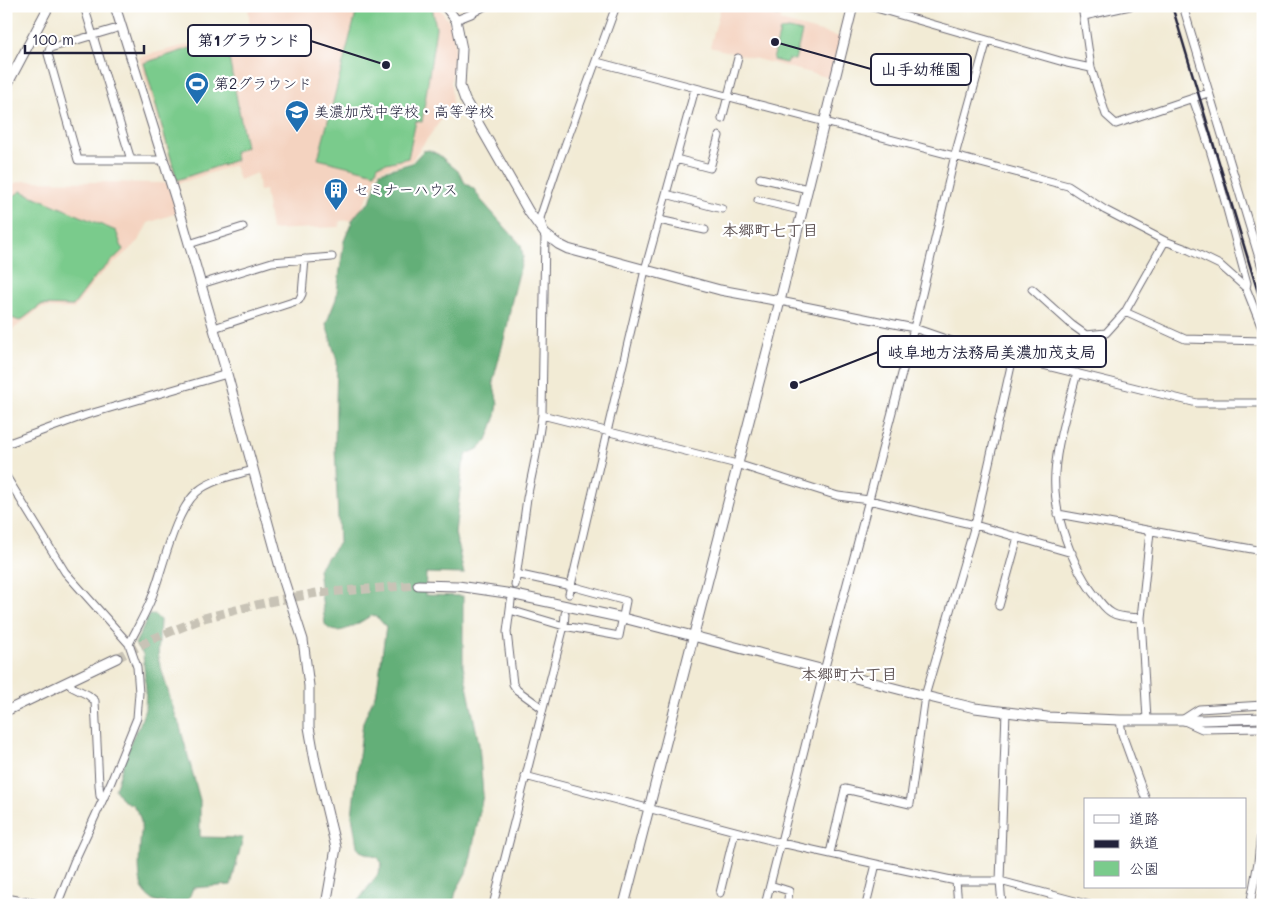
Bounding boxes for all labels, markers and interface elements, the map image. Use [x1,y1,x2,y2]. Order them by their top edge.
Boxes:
scale bar [25,22,144,54]
callout: 第1グラウンド [188,25,311,56]
text: 100 m [32,29,74,49]
text: 第1グラウンド [197,29,301,50]
callout: 山手幼稚園 [871,54,971,85]
text: 山手幼稚園 [881,58,961,79]
sports icon: 第2グラウンド [184,71,210,105]
place label: 第2グラウンド [214,73,312,93]
school or university icon: 美濃加茂中学校・高等学校 [284,99,310,133]
place label: 美濃加茂中学校・高等学校 [314,101,494,121]
building icon: セミナーハウス [323,177,349,211]
place label: セミナーハウス [354,179,458,199]
district label: 本郷町七丁目 [722,219,818,240]
callout: 岐阜地方法務局美濃加茂支局 [878,336,1106,367]
text: 岐阜地方法務局美濃加茂支局 [888,341,1096,362]
district label: 本郷町六丁目 [801,663,897,684]
legend [1084,798,1246,888]
text: 道路 [1129,808,1159,828]
text: 鉄道 [1129,832,1159,852]
text: 公園 [1129,858,1159,878]

